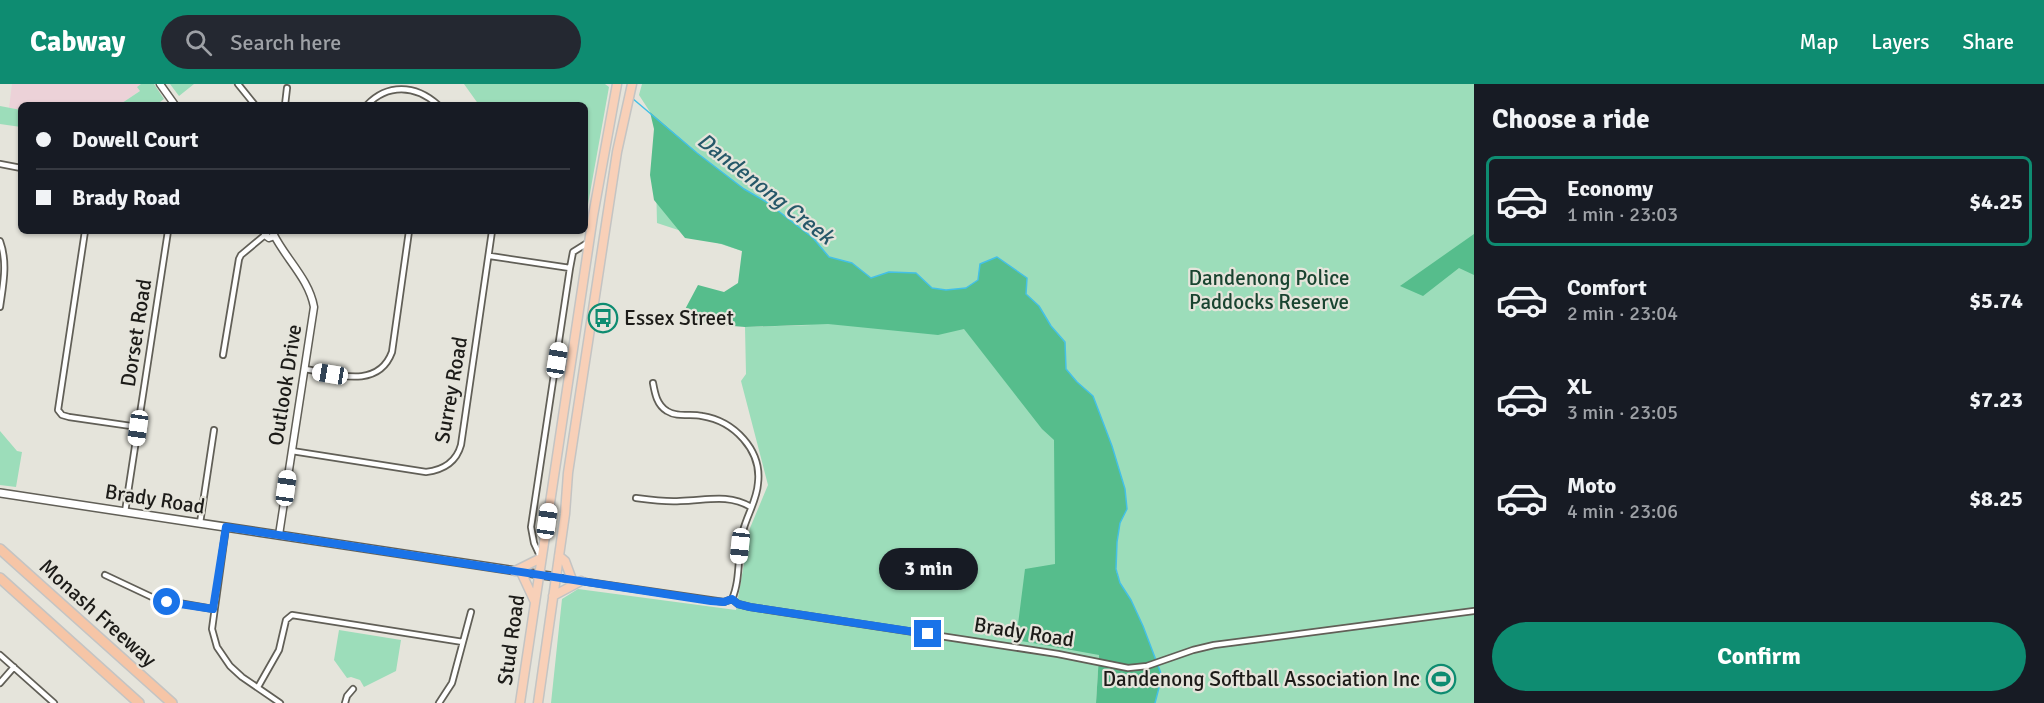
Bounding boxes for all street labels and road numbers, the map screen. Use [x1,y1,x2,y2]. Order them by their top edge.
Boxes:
street label: Dorset Road [115,277,157,389]
street label: Outlook Drive [263,322,307,448]
street label: Surrey Road [429,335,473,445]
street label: Brady Road [103,478,207,520]
street label: Monash Freeway [34,554,162,673]
street label: Stud Road [492,593,530,687]
street label: Brady Road [972,611,1076,653]

